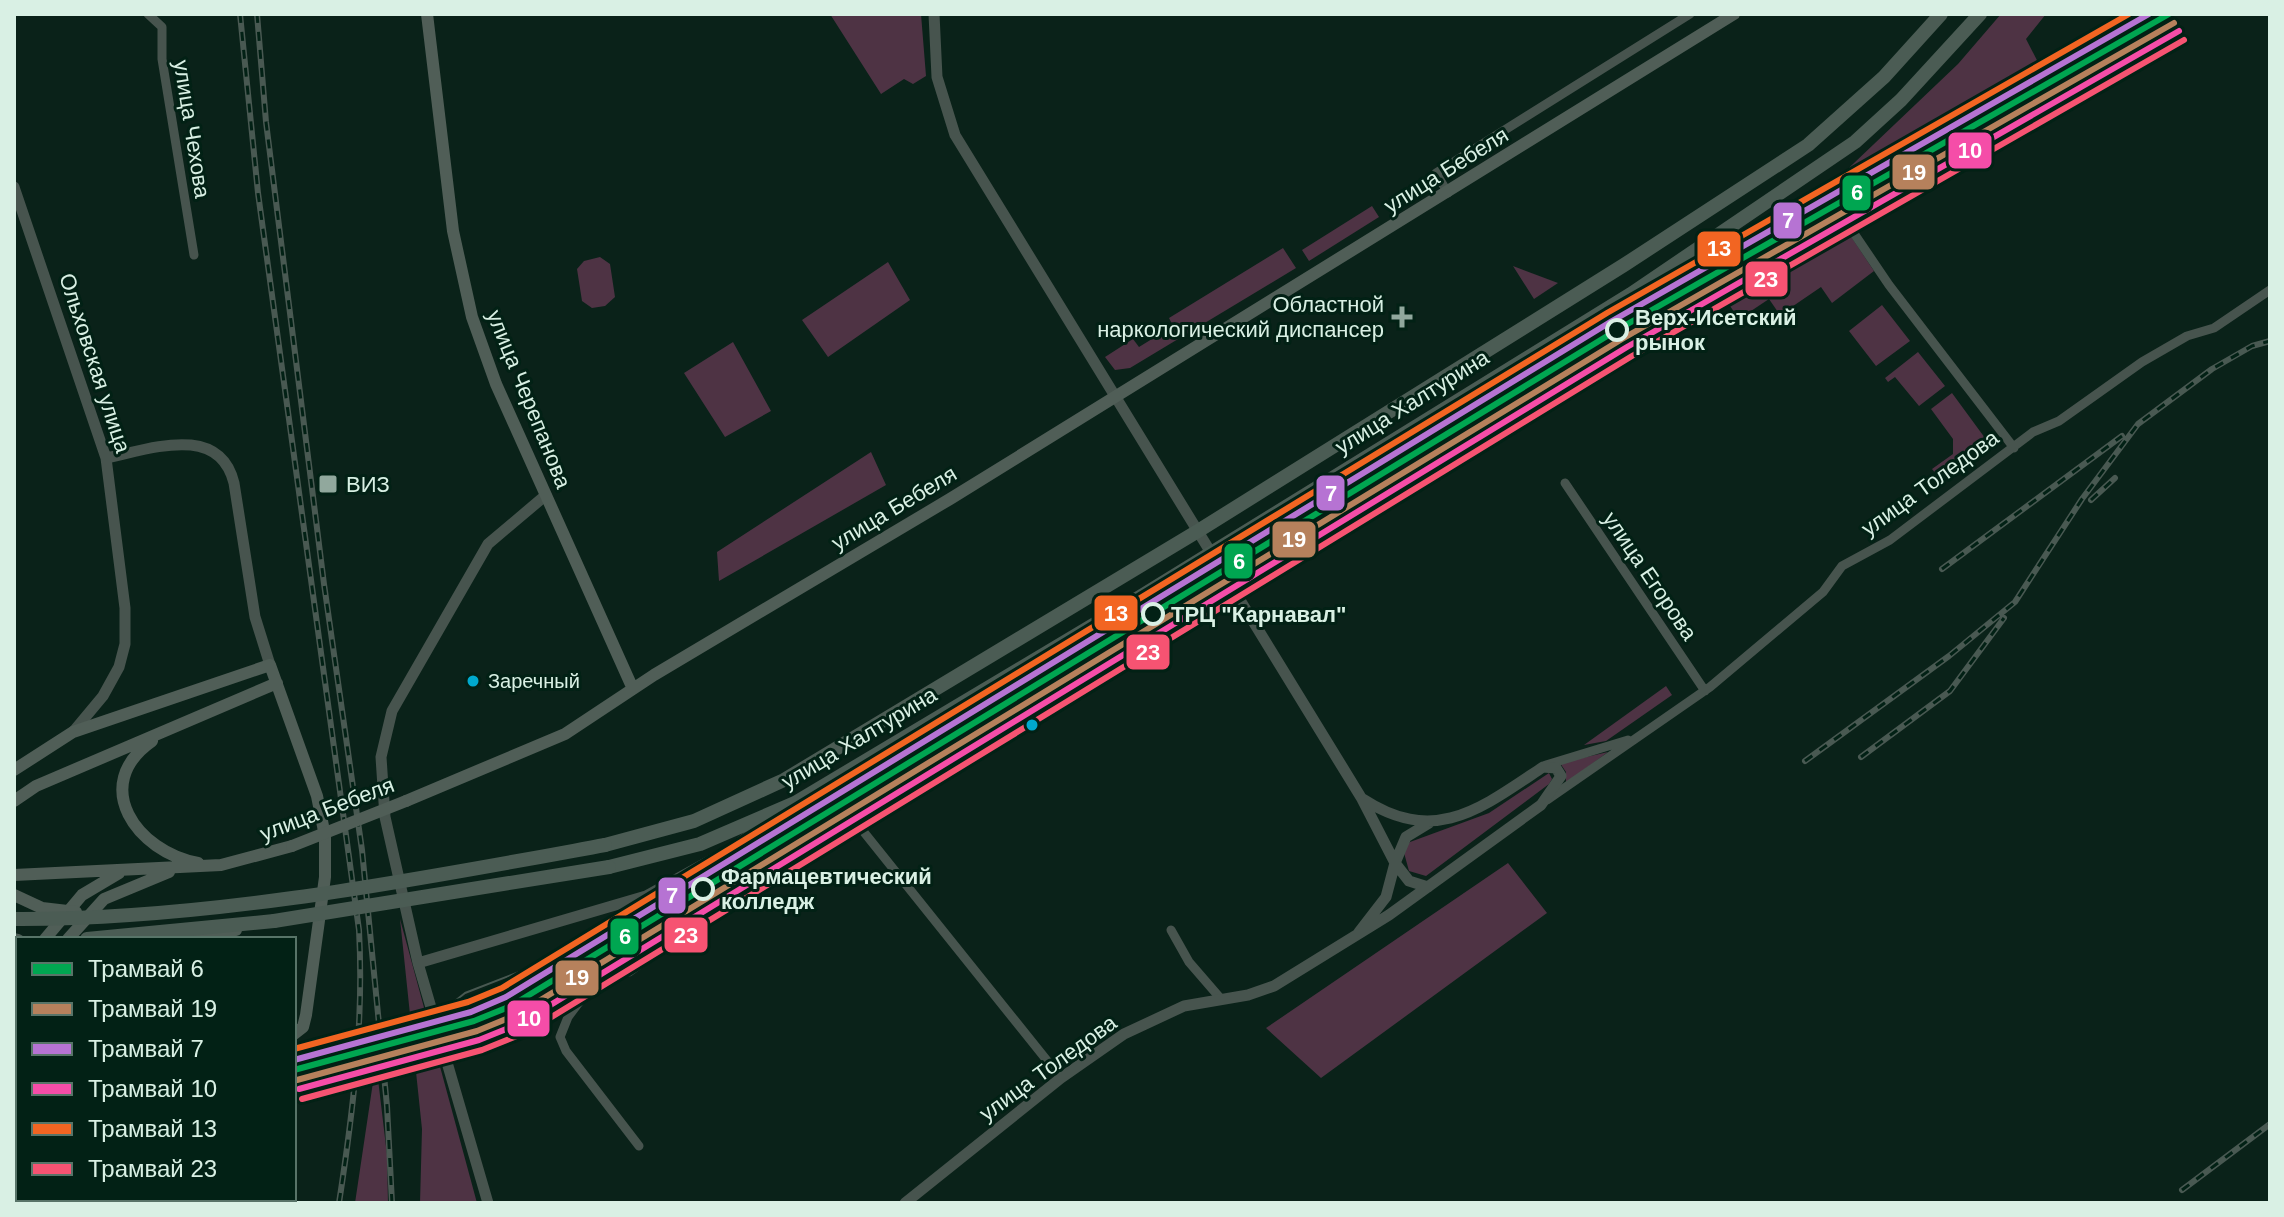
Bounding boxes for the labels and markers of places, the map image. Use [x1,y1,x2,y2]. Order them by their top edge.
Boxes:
place label: Областной наркологический диспансер [1097,292,1384,342]
place label: Верх-Исетский рынок [1635,305,1797,355]
marker: Областной наркологический диспансер [1391,306,1413,328]
marker: Верх-Исетский рынок [1606,319,1628,341]
place label: ВИЗ [346,472,390,497]
marker: ВИЗ [317,473,339,495]
place label: ТРЦ "Карнавал" [1171,602,1347,627]
marker: ТРЦ "Карнавал" [1142,603,1164,625]
place label: Заречный [488,670,580,692]
marker: Заречный [465,673,481,689]
unlabelled marker [1024,717,1040,733]
place label: Фармацевтический колледж [721,864,932,914]
marker: Фармацевтический колледж [692,878,714,900]

